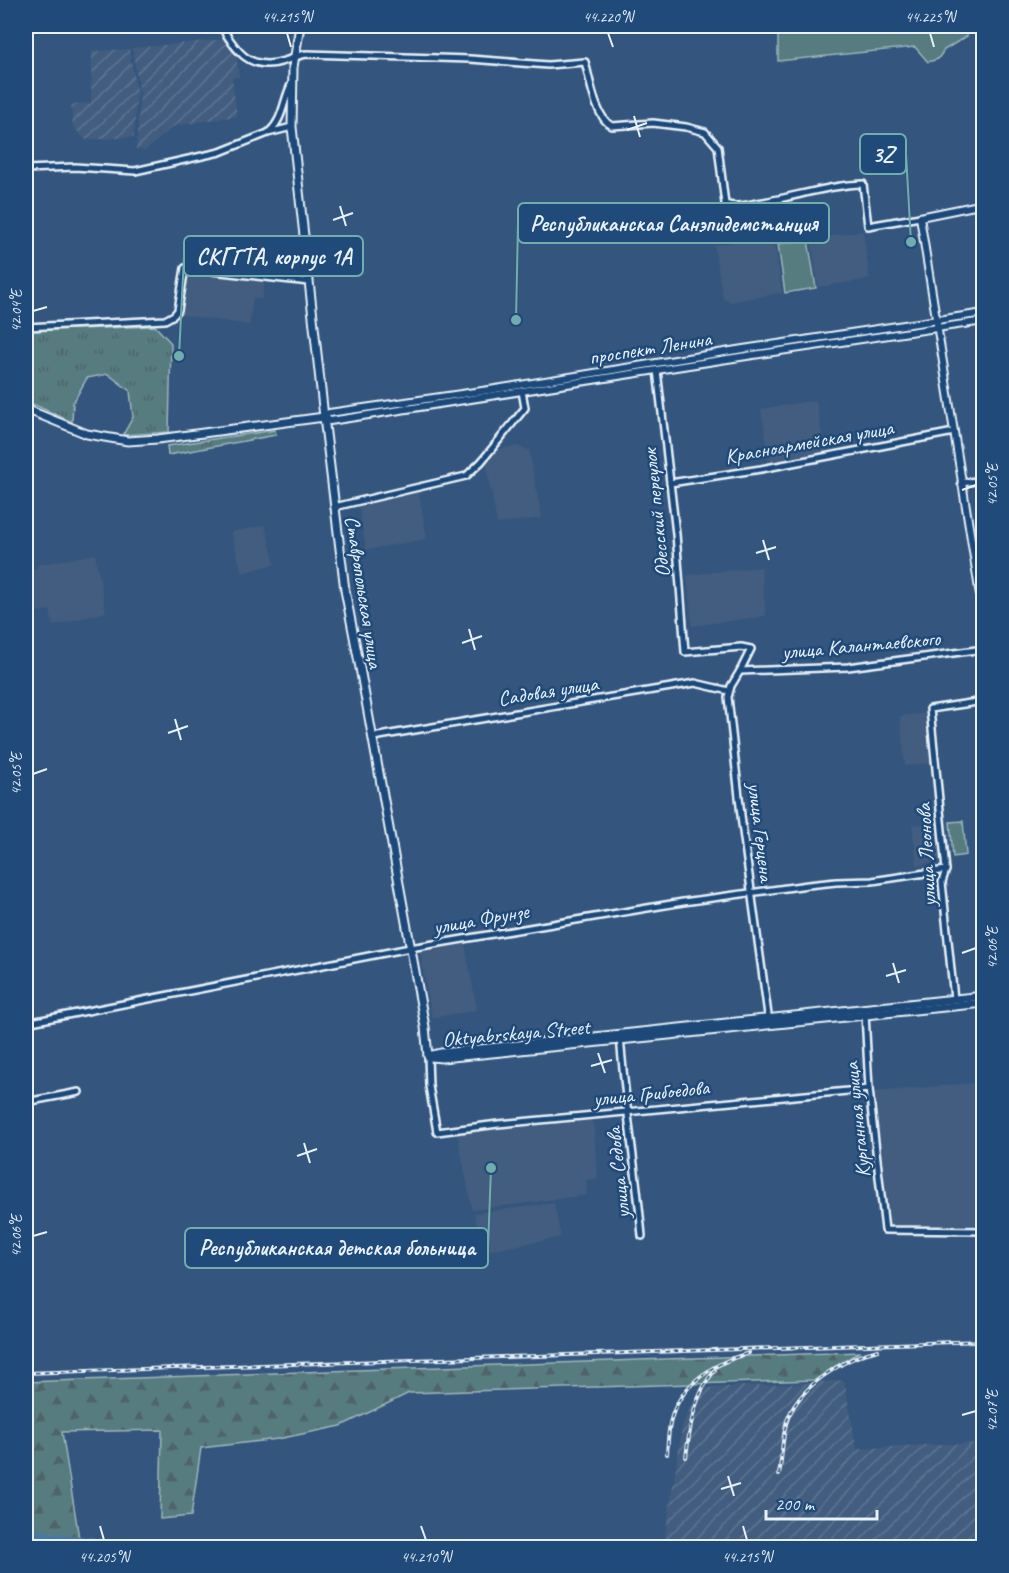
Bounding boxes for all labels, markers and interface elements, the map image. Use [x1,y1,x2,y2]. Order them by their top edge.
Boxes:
text: 44.215°N [262,8,315,27]
text: 44.220°N [583,8,636,27]
text: 44.225°N [905,8,958,27]
callout: 3Z [860,134,906,174]
text: 3Z [872,141,897,169]
callout: Республиканская Санэпидемстанция [518,203,829,243]
text: Республиканская Санэпидемстанция [530,210,820,238]
callout: СКГГТА, корпус 1А [184,236,363,276]
text: СКГГТА, корпус 1А [197,243,353,271]
text: 42.04°E [7,288,26,332]
street label: проспект Ленина [587,325,714,370]
street label: Красноармейская улица [723,414,897,470]
street label: Одесский переулок [636,445,676,579]
text: 42.05°E [983,462,1002,506]
street label: Ставропольская улица [339,514,389,672]
street label: улица Калантаевского [779,625,943,665]
street label: Садовая улица [496,670,602,712]
text: 42.05°E [7,751,26,795]
street label: улица Герцена [742,779,780,885]
street label: улица Леонова [910,801,942,909]
street label: улица Фрунзе [429,898,532,941]
text: 42.06°E [983,925,1002,969]
street label: Oktyabrskaya Street [441,1013,593,1052]
street label: Курганная улица [838,1059,876,1179]
street label: улица Грибоедова [590,1074,712,1112]
street label: улица Седова [600,1124,636,1222]
text: 42.06°E [7,1213,26,1257]
callout: Республиканская детская больница [185,1228,488,1268]
text: Республиканская детская больница [199,1234,477,1262]
text: 42.07°E [983,1388,1002,1432]
scale bar [766,1483,877,1521]
text: 200 m [775,1493,816,1515]
text: 44.205°N [79,1548,132,1567]
text: 44.210°N [401,1548,454,1567]
text: 44.215°N [722,1548,775,1567]

